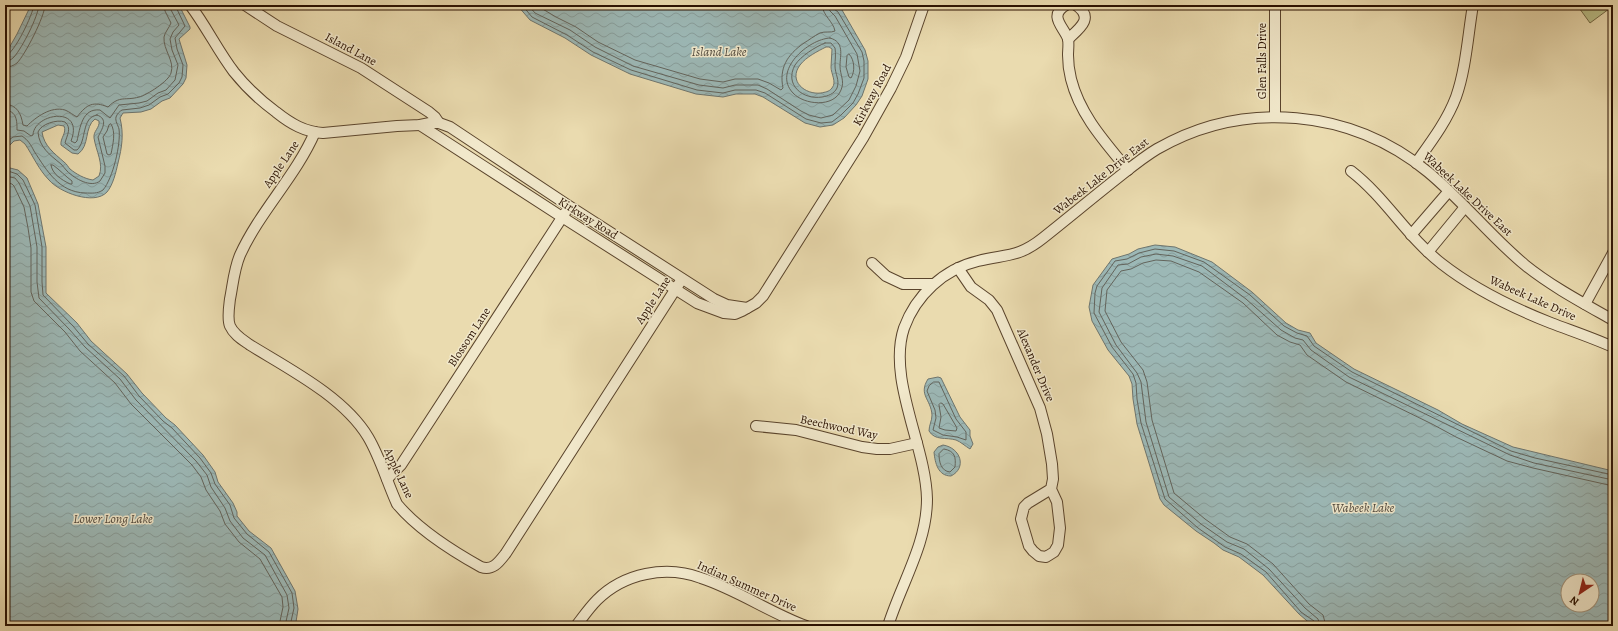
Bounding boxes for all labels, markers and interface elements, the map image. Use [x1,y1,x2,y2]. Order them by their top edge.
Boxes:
street label: Glen Falls Drive [1254,23,1270,99]
street label: Island Lane [322,29,380,69]
water label: Island Lake [691,43,747,60]
street label: Kirkway Road [849,61,895,129]
street label: Wabeek Lake Drive East [1049,134,1152,219]
street label: Apple Lane [259,137,303,192]
street label: Wabeek Lake Drive East [1419,148,1516,240]
street label: Kirkway Road [555,193,621,243]
street label: Wabeek Lake Drive [1486,271,1579,324]
street label: Apple Lane [631,273,674,328]
street label: Blossom Lane [444,304,494,370]
street label: Alexander Drive [1013,325,1059,404]
street label: Beechwood Way [799,411,880,443]
street label: Apple Lane [380,444,418,501]
water label: Wabeek Lake [1332,499,1394,516]
water label: Lower Long Lake [73,510,153,527]
street label: Indian Summer Drive [695,557,799,615]
north arrow [1560,573,1600,613]
text: N [1567,592,1582,609]

